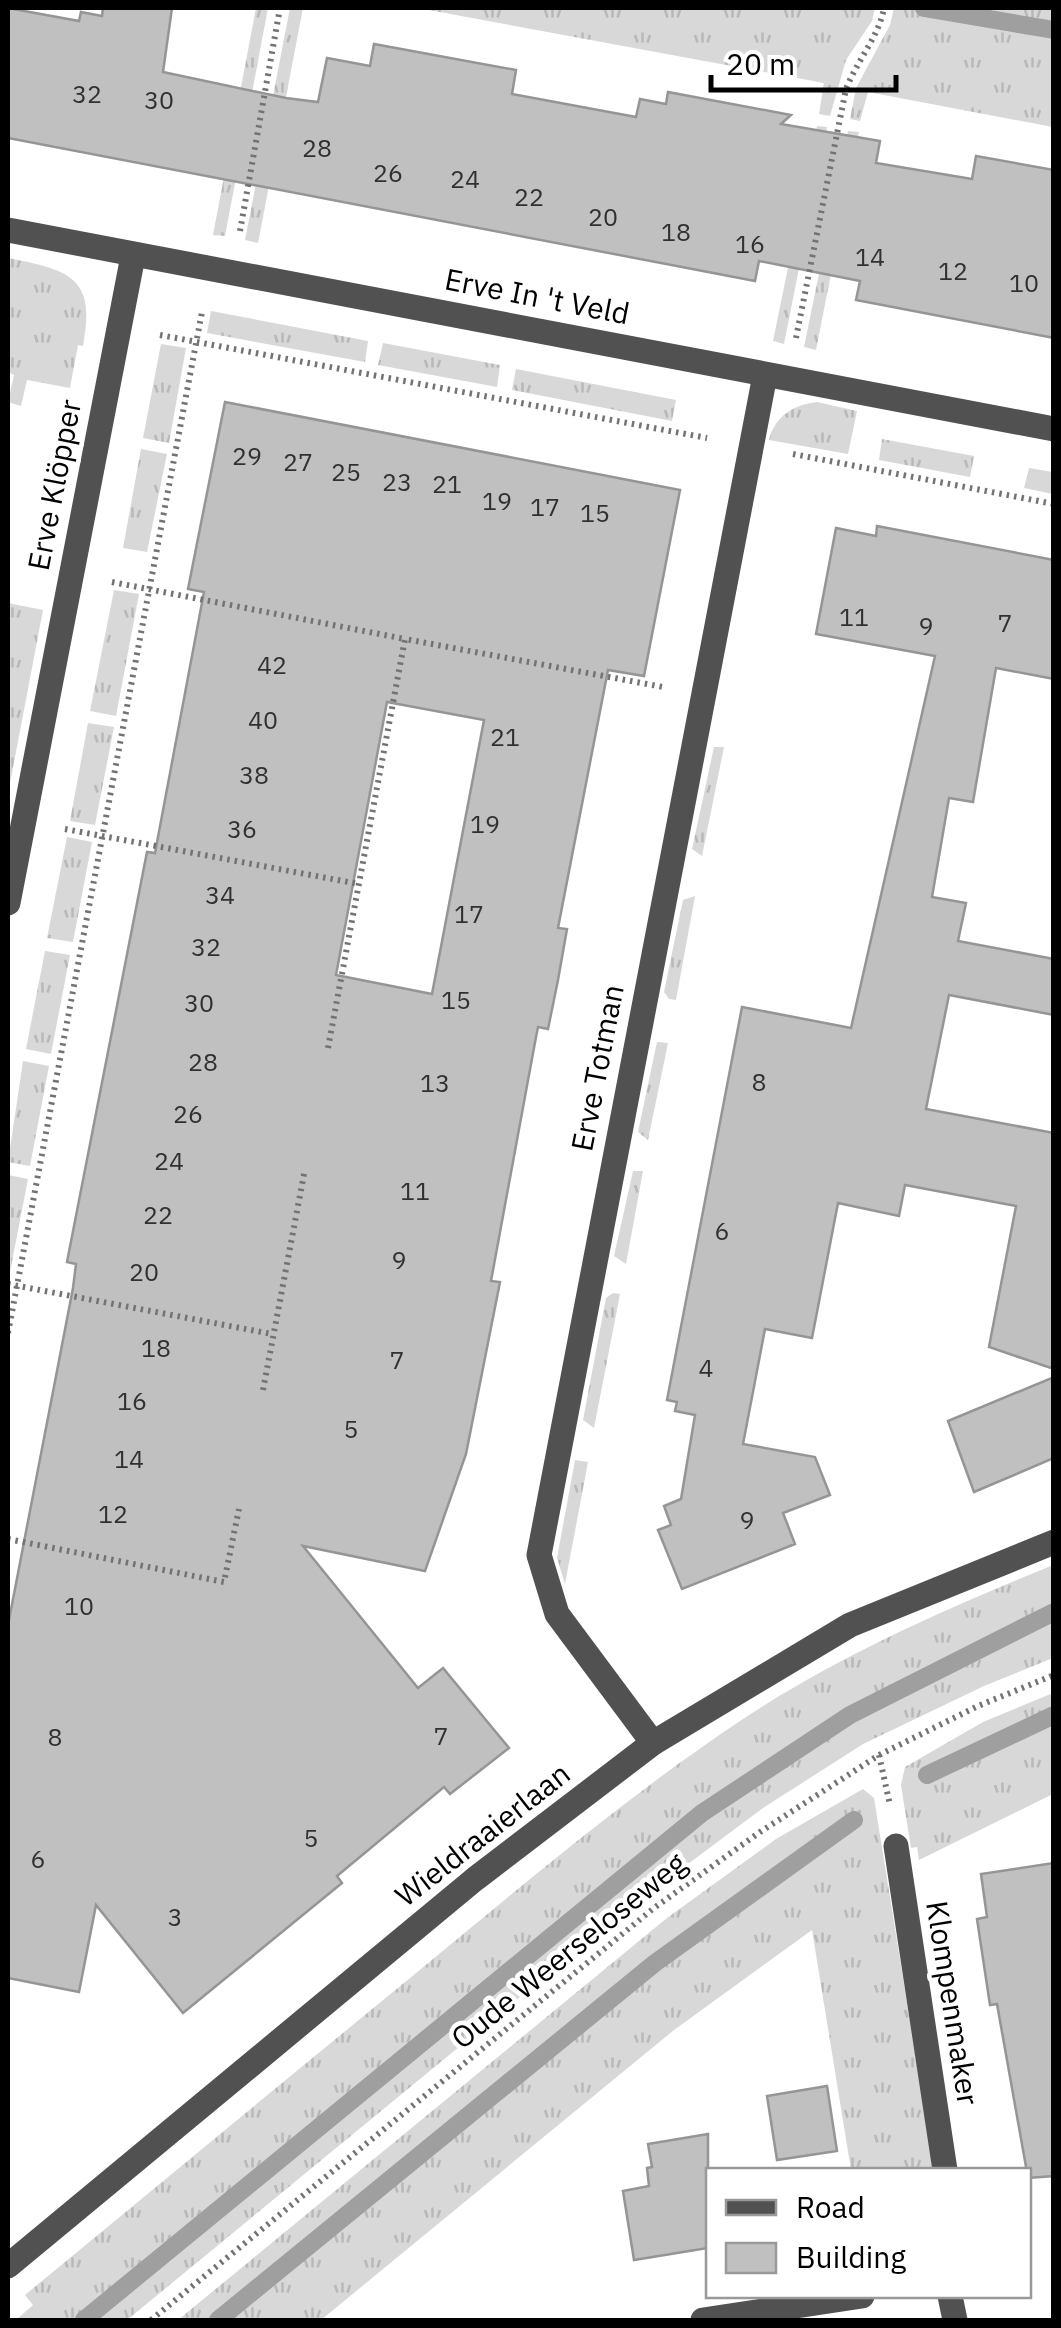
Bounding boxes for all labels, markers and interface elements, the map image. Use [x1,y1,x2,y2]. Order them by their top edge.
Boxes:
scale bar [711,30,896,92]
text: 20 m [726,44,795,83]
house number: 32 [72,77,102,110]
house number: 30 [144,83,174,116]
house number: 28 [302,131,332,164]
house number: 26 [373,156,403,189]
house number: 24 [450,162,480,195]
house number: 22 [514,180,544,213]
house number: 20 [588,200,618,233]
house number: 18 [661,215,691,248]
house number: 16 [735,227,765,260]
house number: 14 [855,240,885,273]
house number: 12 [938,254,968,287]
street label: Erve In 't Veld [442,259,633,333]
house number: 10 [1009,266,1039,299]
street label: Erve Klöpper [18,396,89,573]
house number: 29 [232,439,262,472]
house number: 27 [283,445,313,478]
house number: 25 [331,455,361,488]
house number: 23 [382,465,412,498]
house number: 21 [432,467,462,500]
house number: 19 [482,484,512,517]
house number: 17 [530,490,560,523]
house number: 15 [580,496,610,529]
house number: 11 [839,600,869,633]
house number: 7 [997,606,1013,639]
house number: 9 [918,609,934,642]
house number: 42 [257,648,287,681]
house number: 40 [248,703,278,736]
house number: 21 [490,720,520,753]
house number: 38 [239,758,269,791]
house number: 19 [470,807,500,840]
house number: 36 [227,812,257,845]
house number: 34 [205,878,235,911]
house number: 17 [454,897,484,930]
house number: 32 [191,930,221,963]
street label: Erve Totman [561,981,632,1154]
house number: 15 [441,983,471,1016]
house number: 30 [184,986,214,1019]
house number: 28 [188,1045,218,1078]
house number: 8 [751,1065,767,1098]
house number: 13 [420,1066,450,1099]
house number: 26 [173,1097,203,1130]
house number: 24 [154,1144,184,1177]
house number: 11 [400,1174,430,1207]
house number: 22 [143,1198,173,1231]
house number: 6 [714,1214,730,1247]
house number: 9 [391,1243,407,1276]
house number: 20 [129,1255,159,1288]
house number: 18 [141,1331,171,1364]
house number: 7 [389,1343,405,1376]
house number: 4 [698,1351,714,1384]
house number: 16 [117,1384,147,1417]
house number: 5 [343,1412,359,1445]
house number: 14 [114,1442,144,1475]
house number: 12 [98,1497,128,1530]
house number: 9 [739,1503,755,1536]
house number: 10 [64,1589,94,1622]
house number: 7 [433,1719,449,1752]
house number: 8 [47,1720,63,1753]
street label: Wieldraaierlaan [387,1753,577,1914]
house number: 5 [303,1821,319,1854]
house number: 6 [30,1842,46,1875]
street label: Oude Weerseloseweg [442,1843,694,2057]
street label: Klompenmaker [918,1898,989,2108]
house number: 3 [167,1900,183,1933]
legend [706,2168,1031,2298]
text: Road [796,2187,865,2226]
text: Building [796,2237,906,2276]

